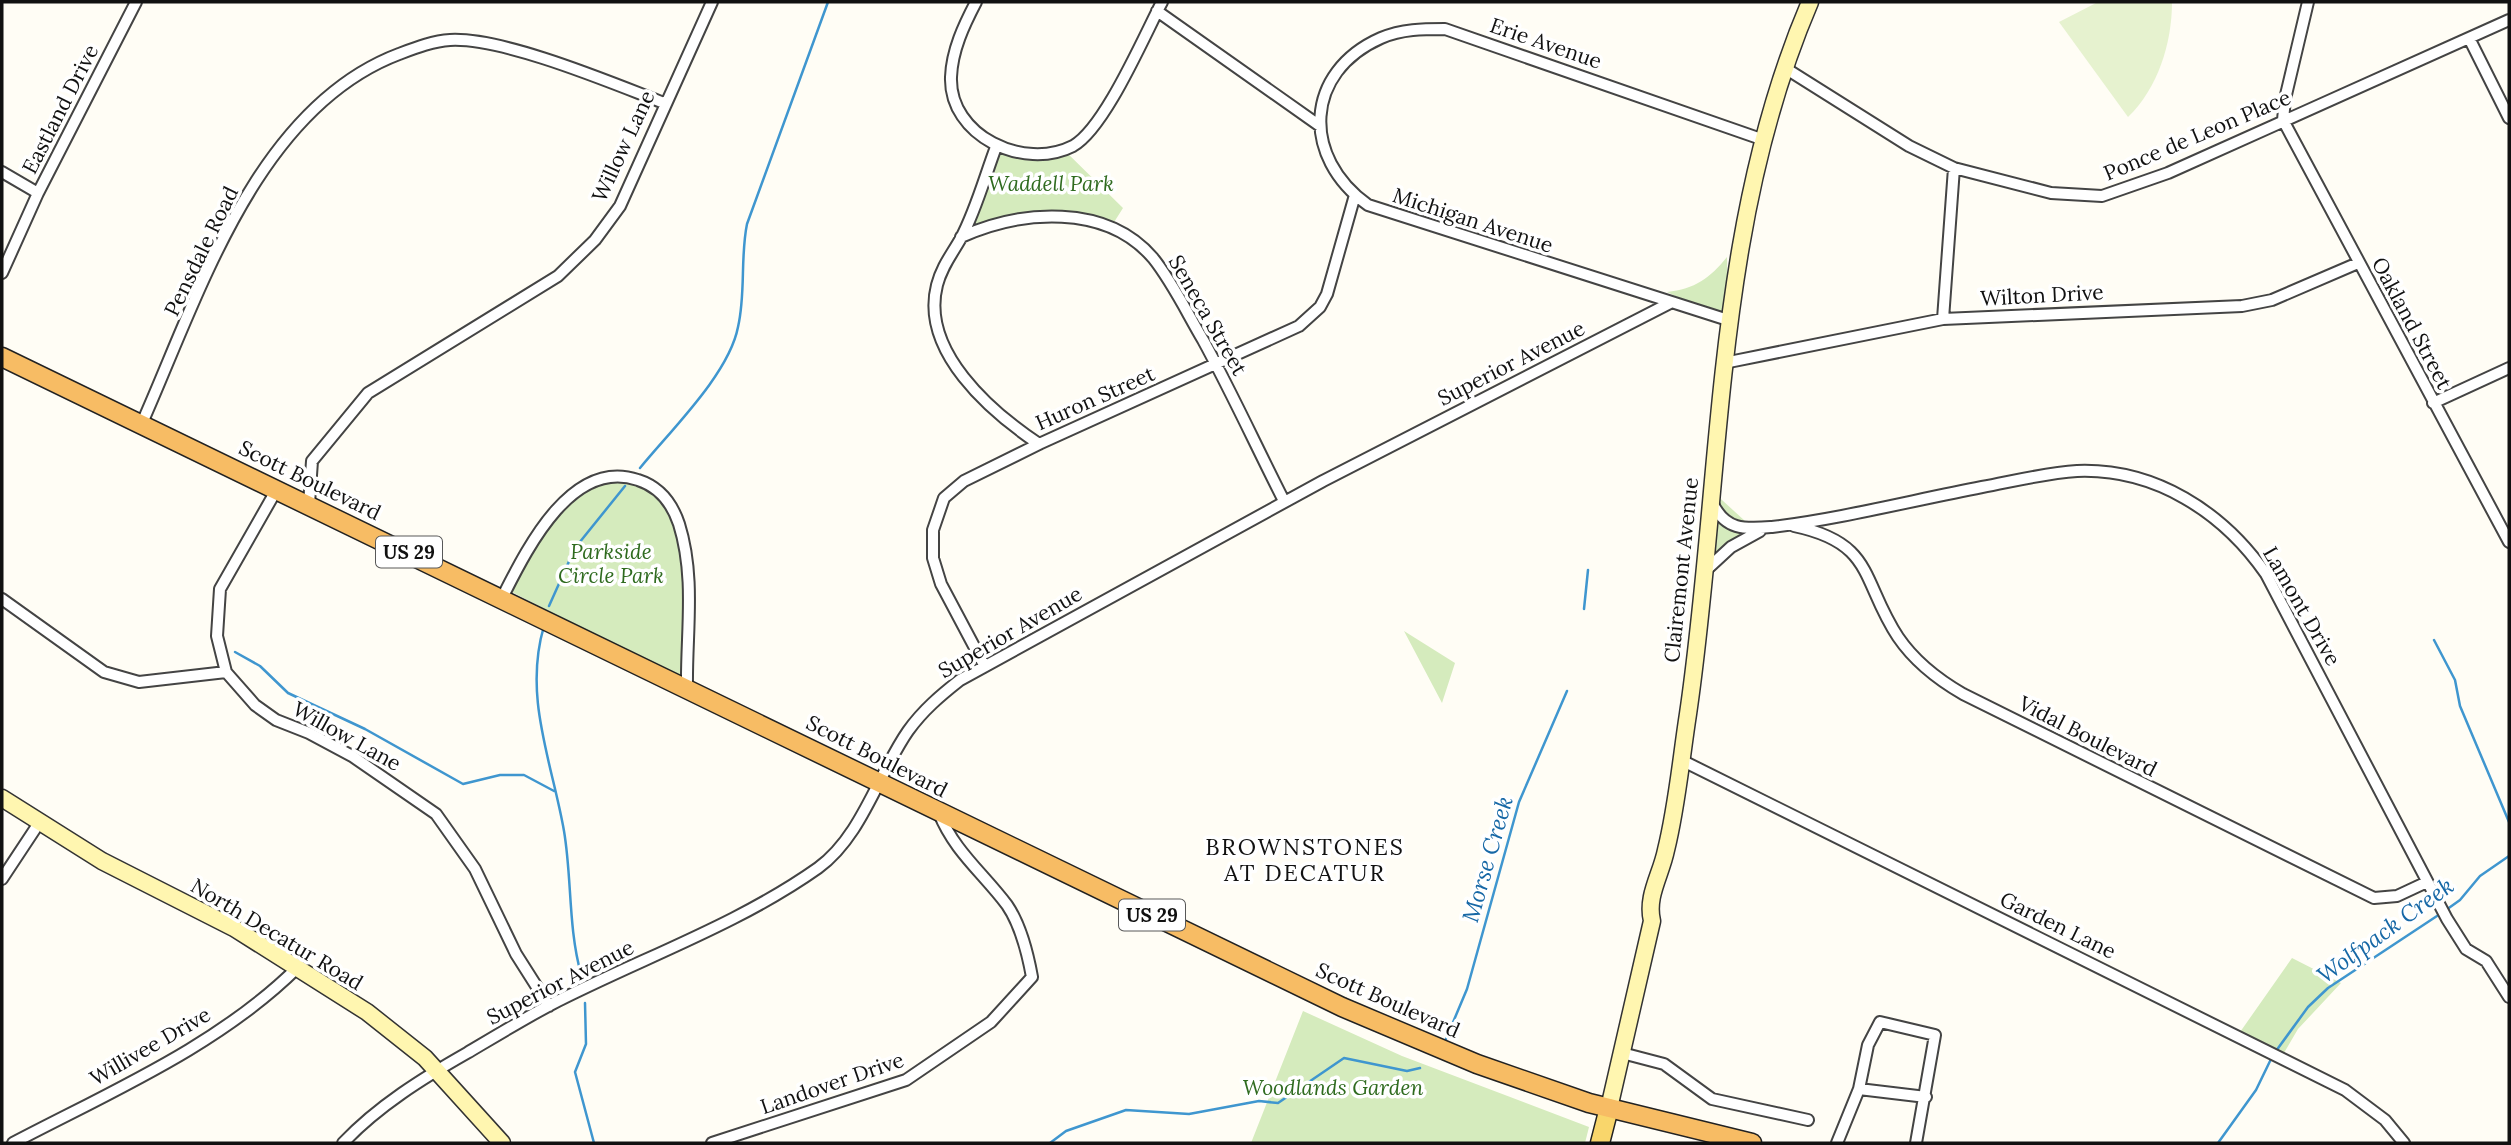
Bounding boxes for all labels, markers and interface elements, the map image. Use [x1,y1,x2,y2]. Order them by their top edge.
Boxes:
street label: Erie Avenue [1487,11,1605,75]
street label: Eastland Drive [16,40,104,178]
street label: Ponce de Leon Place [2099,83,2295,187]
street label: Willow Lane [585,86,661,206]
park label: Waddell Park [988,170,1114,197]
street label: Michigan Avenue [1389,181,1557,259]
street label: Pensdale Road [158,182,244,320]
street label: Seneca Street [1163,250,1254,381]
street label: Oakland Street [2366,252,2459,394]
street label: Wilton Drive [1980,278,2104,312]
street label: Superior Avenue [1433,314,1589,412]
street label: Huron Street [1031,359,1160,436]
street label: Scott Boulevard [234,434,386,526]
street label: Clairemont Avenue [1658,476,1704,664]
road number: US 29 [376,537,442,568]
park label: Parkside Circle Park [558,538,664,589]
street label: Lamont Drive [2257,542,2347,670]
street label: Superior Avenue [933,580,1087,684]
street label: Vidal Boulevard [2013,689,2162,782]
street label: Willow Lane [288,695,406,777]
street label: Scott Boulevard [802,709,952,803]
water label: Morse Creek [1455,793,1519,925]
district label: BROWNSTONES AT DECATUR [1205,832,1405,887]
water label: Wolfpack Creek [2311,871,2459,989]
street label: North Decatur Road [186,872,368,996]
street label: Garden Lane [1996,885,2120,965]
road number: US 29 [1119,900,1185,931]
street label: Superior Avenue [482,933,638,1031]
street label: Scott Boulevard [1312,956,1464,1044]
street label: Willivee Drive [85,1001,215,1091]
street label: Landover Drive [757,1046,907,1120]
park label: Woodlands Garden [1243,1074,1423,1101]

